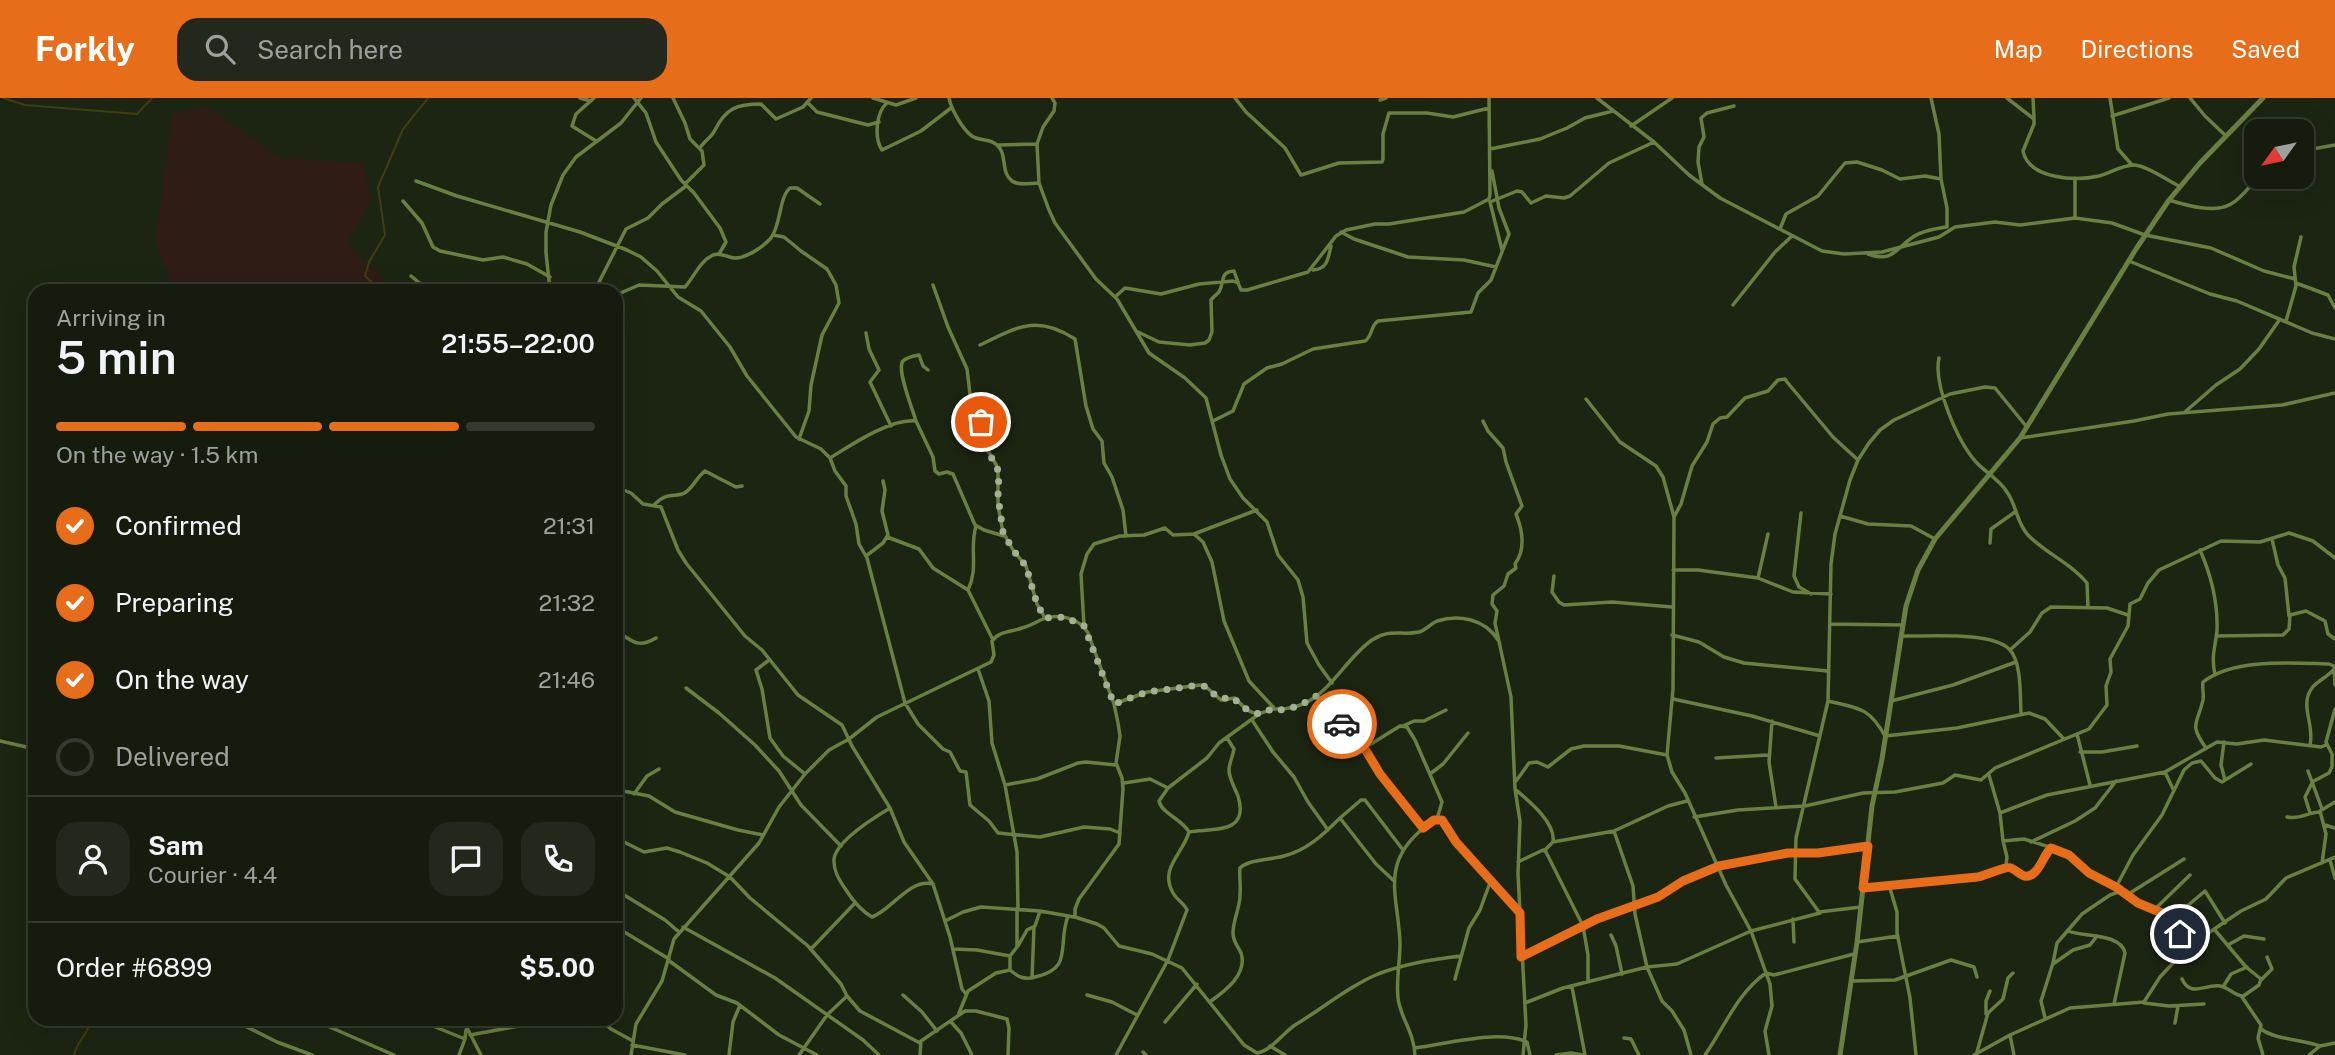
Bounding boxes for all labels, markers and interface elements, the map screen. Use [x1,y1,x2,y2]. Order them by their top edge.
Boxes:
search box [177,18,667,81]
text: Forkly [35,30,135,68]
icon: search [201,30,239,68]
text: Search here [257,34,403,65]
text: Map [1994,35,2043,63]
text: Directions [2081,35,2193,63]
text: Saved [2231,35,2300,63]
north arrow [2244,119,2314,189]
map controls [2244,119,2314,189]
text: Arriving in [56,304,166,331]
text: 21:55–22:00 [441,328,595,359]
text: 5 min [56,330,177,384]
pin [951,392,1011,452]
icon: bag [962,403,1000,441]
text: On the way · 1.5 km [56,441,258,468]
icon: check [56,507,94,545]
text: Confirmed [115,510,242,541]
text: 21:31 [543,512,595,539]
icon: check [56,584,94,622]
text: Preparing [115,587,234,618]
text: 21:32 [539,589,595,616]
icon: check [56,661,94,699]
text: On the way [115,664,249,695]
text: 21:46 [538,666,595,693]
courier [1307,689,1377,759]
icon: car [1323,705,1361,743]
text: Delivered [115,741,230,772]
button: person [56,822,130,896]
button: chat [429,822,503,896]
button: phone [521,822,595,896]
text: Sam [148,830,204,861]
text: Courier · 4.4 [148,861,277,888]
pin [2150,904,2210,964]
icon: home [2161,915,2199,953]
text: Order #6899 [56,952,212,983]
text: $5.00 [519,952,595,983]

